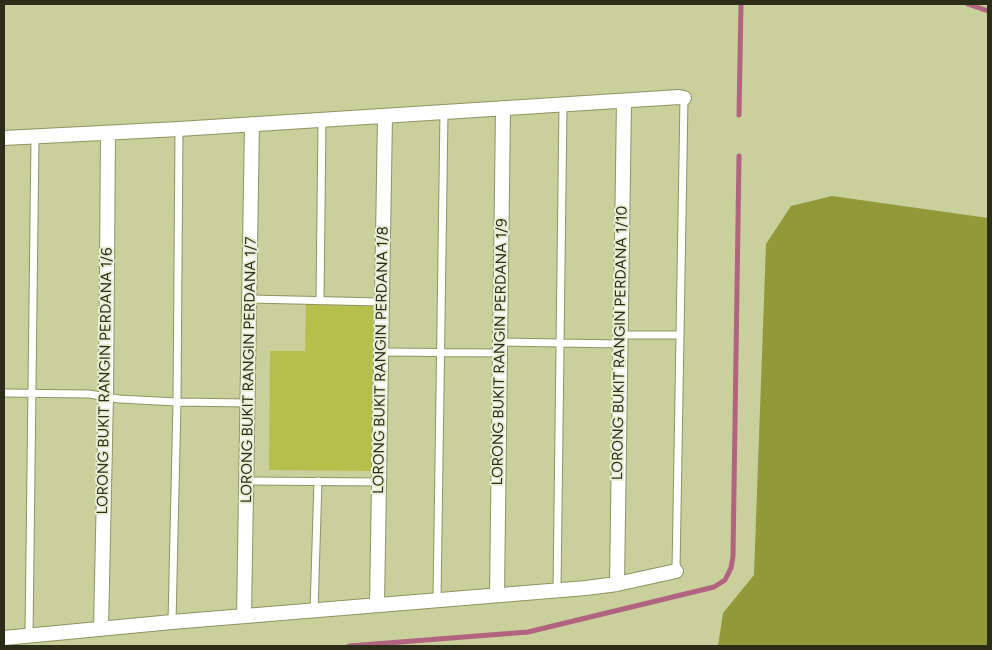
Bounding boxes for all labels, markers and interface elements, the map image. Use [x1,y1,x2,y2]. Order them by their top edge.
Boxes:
street label: LORONG BUKIT RANGIN PERDANA 1/10 [609,206,631,480]
street label: LORONG BUKIT RANGIN PERDANA 1/9 [489,218,511,486]
street label: LORONG BUKIT RANGIN PERDANA 1/8 [370,226,392,494]
street label: LORONG BUKIT RANGIN PERDANA 1/7 [238,237,260,503]
street label: LORONG BUKIT RANGIN PERDANA 1/6 [94,247,116,515]

